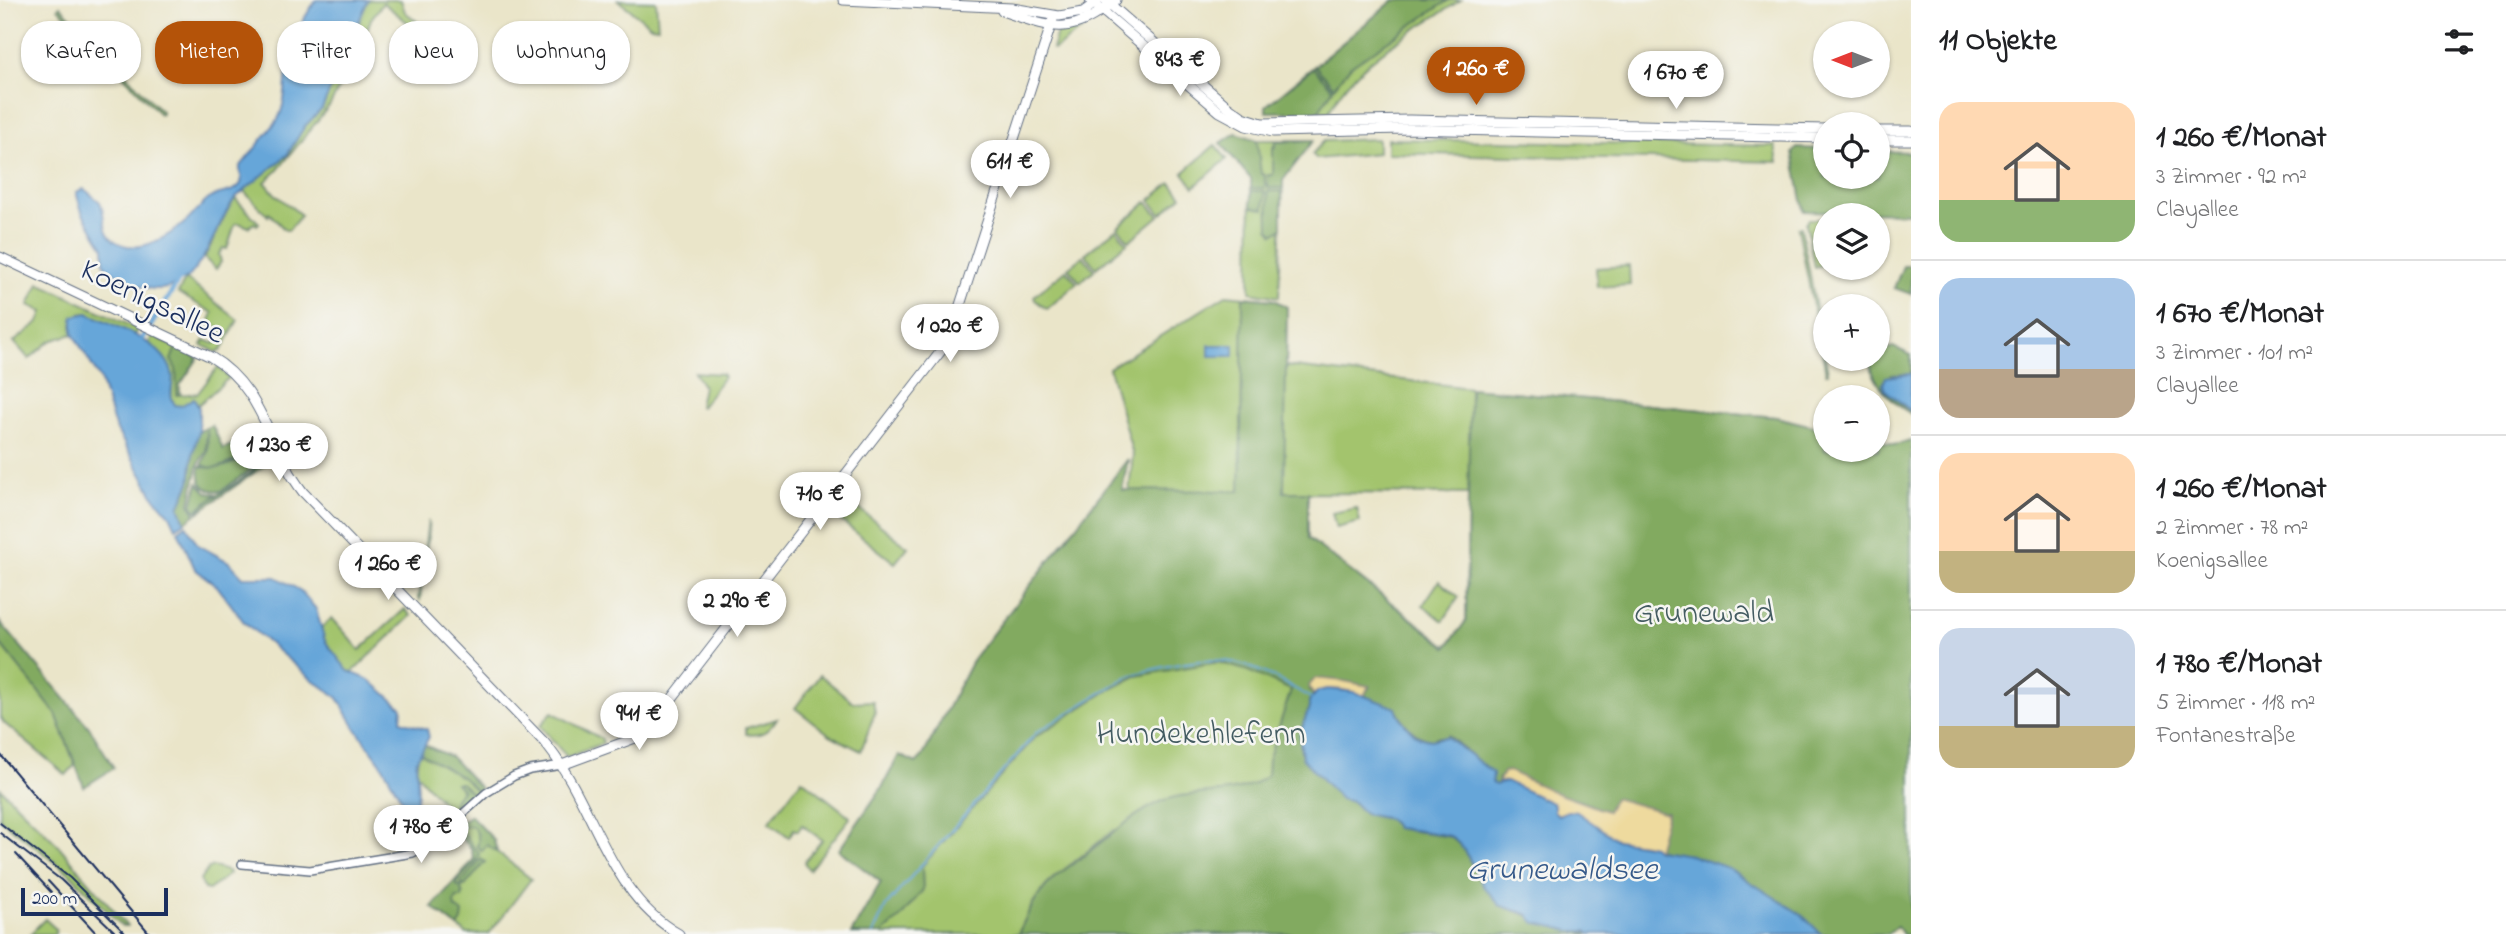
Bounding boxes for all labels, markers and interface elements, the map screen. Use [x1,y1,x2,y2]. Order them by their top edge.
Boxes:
text: 11 Objekte [1939,20,2057,64]
chip: Kaufen [21,21,141,84]
chip: Mieten [155,21,263,84]
chip: Filter [277,21,375,84]
chip: Neu [389,21,478,84]
chip: Wohnung [492,21,630,84]
north arrow [1813,21,1890,98]
map controls [1813,21,1890,462]
icon: filters [2440,23,2478,61]
pin: 843 € [1131,38,1229,98]
text: 843 € [1155,44,1205,77]
pin: 1 260 € [1411,48,1541,107]
pin: 1 670 € [1611,52,1741,111]
text: 1 260 € [1443,53,1509,86]
text: 1 670 € [1644,57,1708,90]
button: locate [1813,112,1890,189]
text: 1 260 €/Monat [2156,117,2327,161]
icon: home [1995,130,2079,214]
pin: 611 € [961,140,1059,200]
text: 611 € [987,146,1033,179]
text: 3 Zimmer · 92 m² [2156,161,2307,194]
text: Clayallee [2156,194,2238,227]
button: layers [1813,203,1890,280]
street label: Koenigsallee [72,248,233,358]
text: 1 670 €/Monat [2156,293,2324,337]
button: + [1813,294,1890,371]
pin: 1 020 € [885,304,1015,364]
icon: home [1995,306,2079,390]
text: 1 020 € [917,310,983,343]
text: 3 Zimmer · 101 m² [2156,337,2313,370]
text: Clayallee [2156,370,2238,403]
button: − [1813,385,1890,462]
pin: 1 230 € [214,424,344,483]
text: 1 230 € [246,429,312,462]
text: 1 260 €/Monat [2156,468,2327,512]
pin: 710 € [771,472,869,532]
text: 710 € [796,478,844,511]
icon: home [1995,481,2079,565]
text: 2 Zimmer · 78 m² [2156,512,2308,545]
pin: 1 260 € [323,542,453,602]
text: Koenigsallee [2156,545,2268,578]
text: 1 260 € [355,548,421,581]
pin: 2 290 € [672,580,802,639]
text: 2 290 € [703,585,771,618]
park label: Grunewald [1634,591,1774,638]
text: 1 780 €/Monat [2156,643,2322,687]
icon: home [1995,656,2079,740]
text: 5 Zimmer · 118 m² [2156,687,2315,720]
pin: 941 € [590,692,688,752]
text: 941 € [616,698,662,731]
park label: Hundekehlefenn [1097,712,1305,759]
text: Fontanestraße [2156,720,2295,753]
pin: 1 780 € [356,806,486,865]
text: 1 780 € [390,811,452,844]
water label: Grunewaldsee [1467,847,1659,895]
scale bar [21,885,168,917]
text: 200 m [32,886,77,913]

